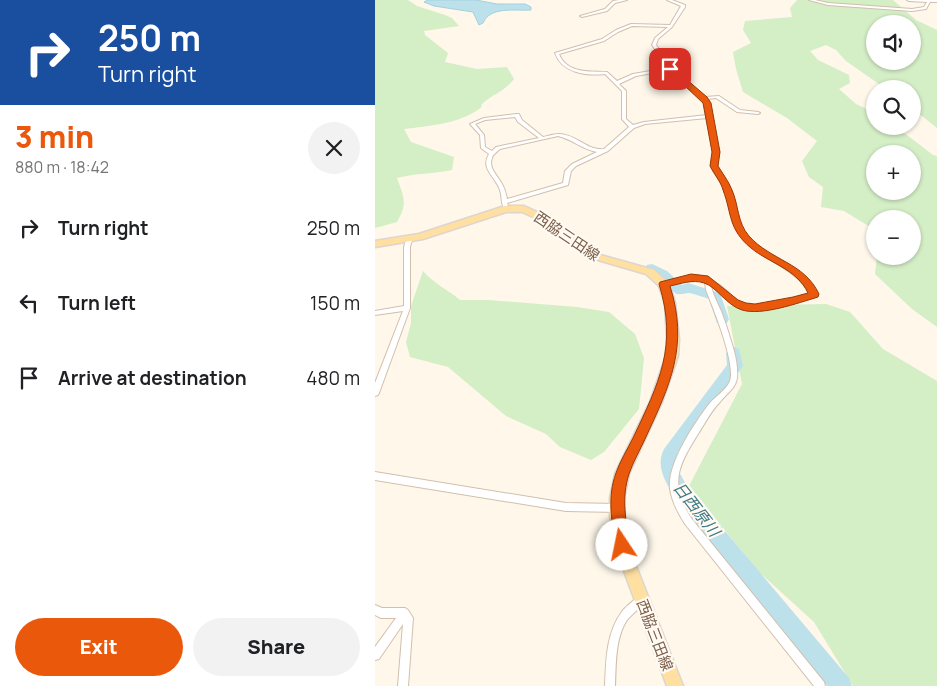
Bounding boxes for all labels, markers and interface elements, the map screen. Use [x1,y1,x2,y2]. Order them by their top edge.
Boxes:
text: 250 m [98,14,201,62]
map controls [866,15,921,265]
button: sound [866,15,921,70]
icon: right [15,20,80,85]
pin [649,48,691,90]
icon: arrive [656,55,684,83]
text: Turn right [98,59,196,89]
button: search [866,80,921,135]
text: 3 min [15,116,94,157]
button: close [308,122,360,174]
button: + [866,145,921,200]
text: 880 m · 18:42 [15,156,109,178]
street label: 西脇三田線 [530,206,604,266]
button: − [866,210,921,265]
icon: right [15,214,43,242]
text: Turn right [58,215,148,241]
text: 250 m [307,215,360,241]
icon: left [15,289,43,317]
text: Turn left [58,290,136,316]
text: 150 m [310,290,360,316]
icon: arrive [15,364,43,392]
text: Arrive at destination [58,365,247,391]
text: 480 m [306,365,360,391]
water label: 日西原川 [669,477,727,543]
position arrow [595,518,647,570]
street label: 西脇三田線 [632,596,678,674]
button: Exit [15,618,183,676]
button: Share [193,618,360,676]

